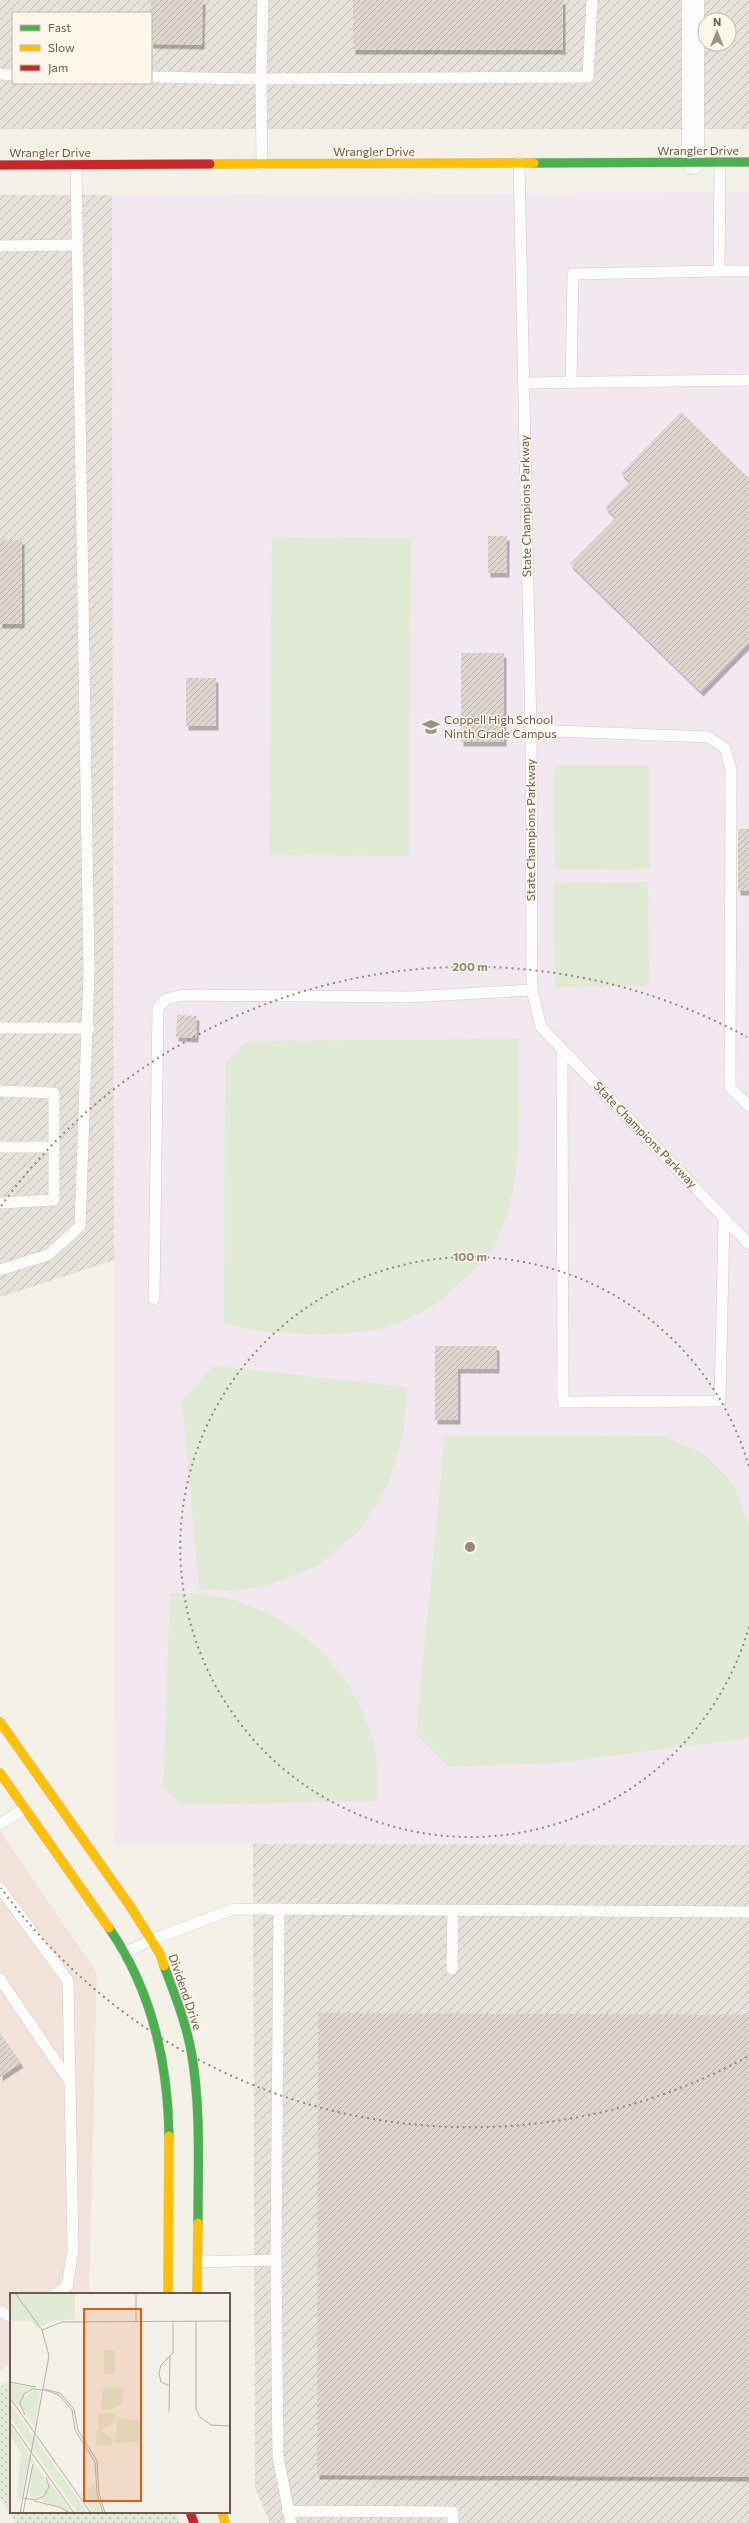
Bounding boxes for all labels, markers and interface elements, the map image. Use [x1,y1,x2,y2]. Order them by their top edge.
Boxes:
legend [12,12,152,84]
north arrow [697,12,737,52]
text: N [713,15,721,28]
text: Fast [48,20,71,34]
text: Slow [48,40,75,54]
text: Jam [48,60,68,75]
street label: Wrangler Drive [657,143,739,157]
street label: Wrangler Drive [333,144,415,158]
street label: Wrangler Drive [9,145,91,159]
street label: State Champions Parkway [517,435,533,577]
place label: Coppell High School Ninth Grade Campus [444,712,557,740]
school or university icon: Coppell High School Ninth Grade Campus [421,717,441,737]
street label: State Champions Parkway [523,759,537,901]
text: 200 m [452,959,488,973]
street label: State Champions Parkway [591,1078,700,1190]
text: 100 m [453,1249,487,1263]
centre of rings [463,1540,477,1554]
street label: Dividend Drive [166,1952,206,2032]
inset map [10,2293,230,2513]

